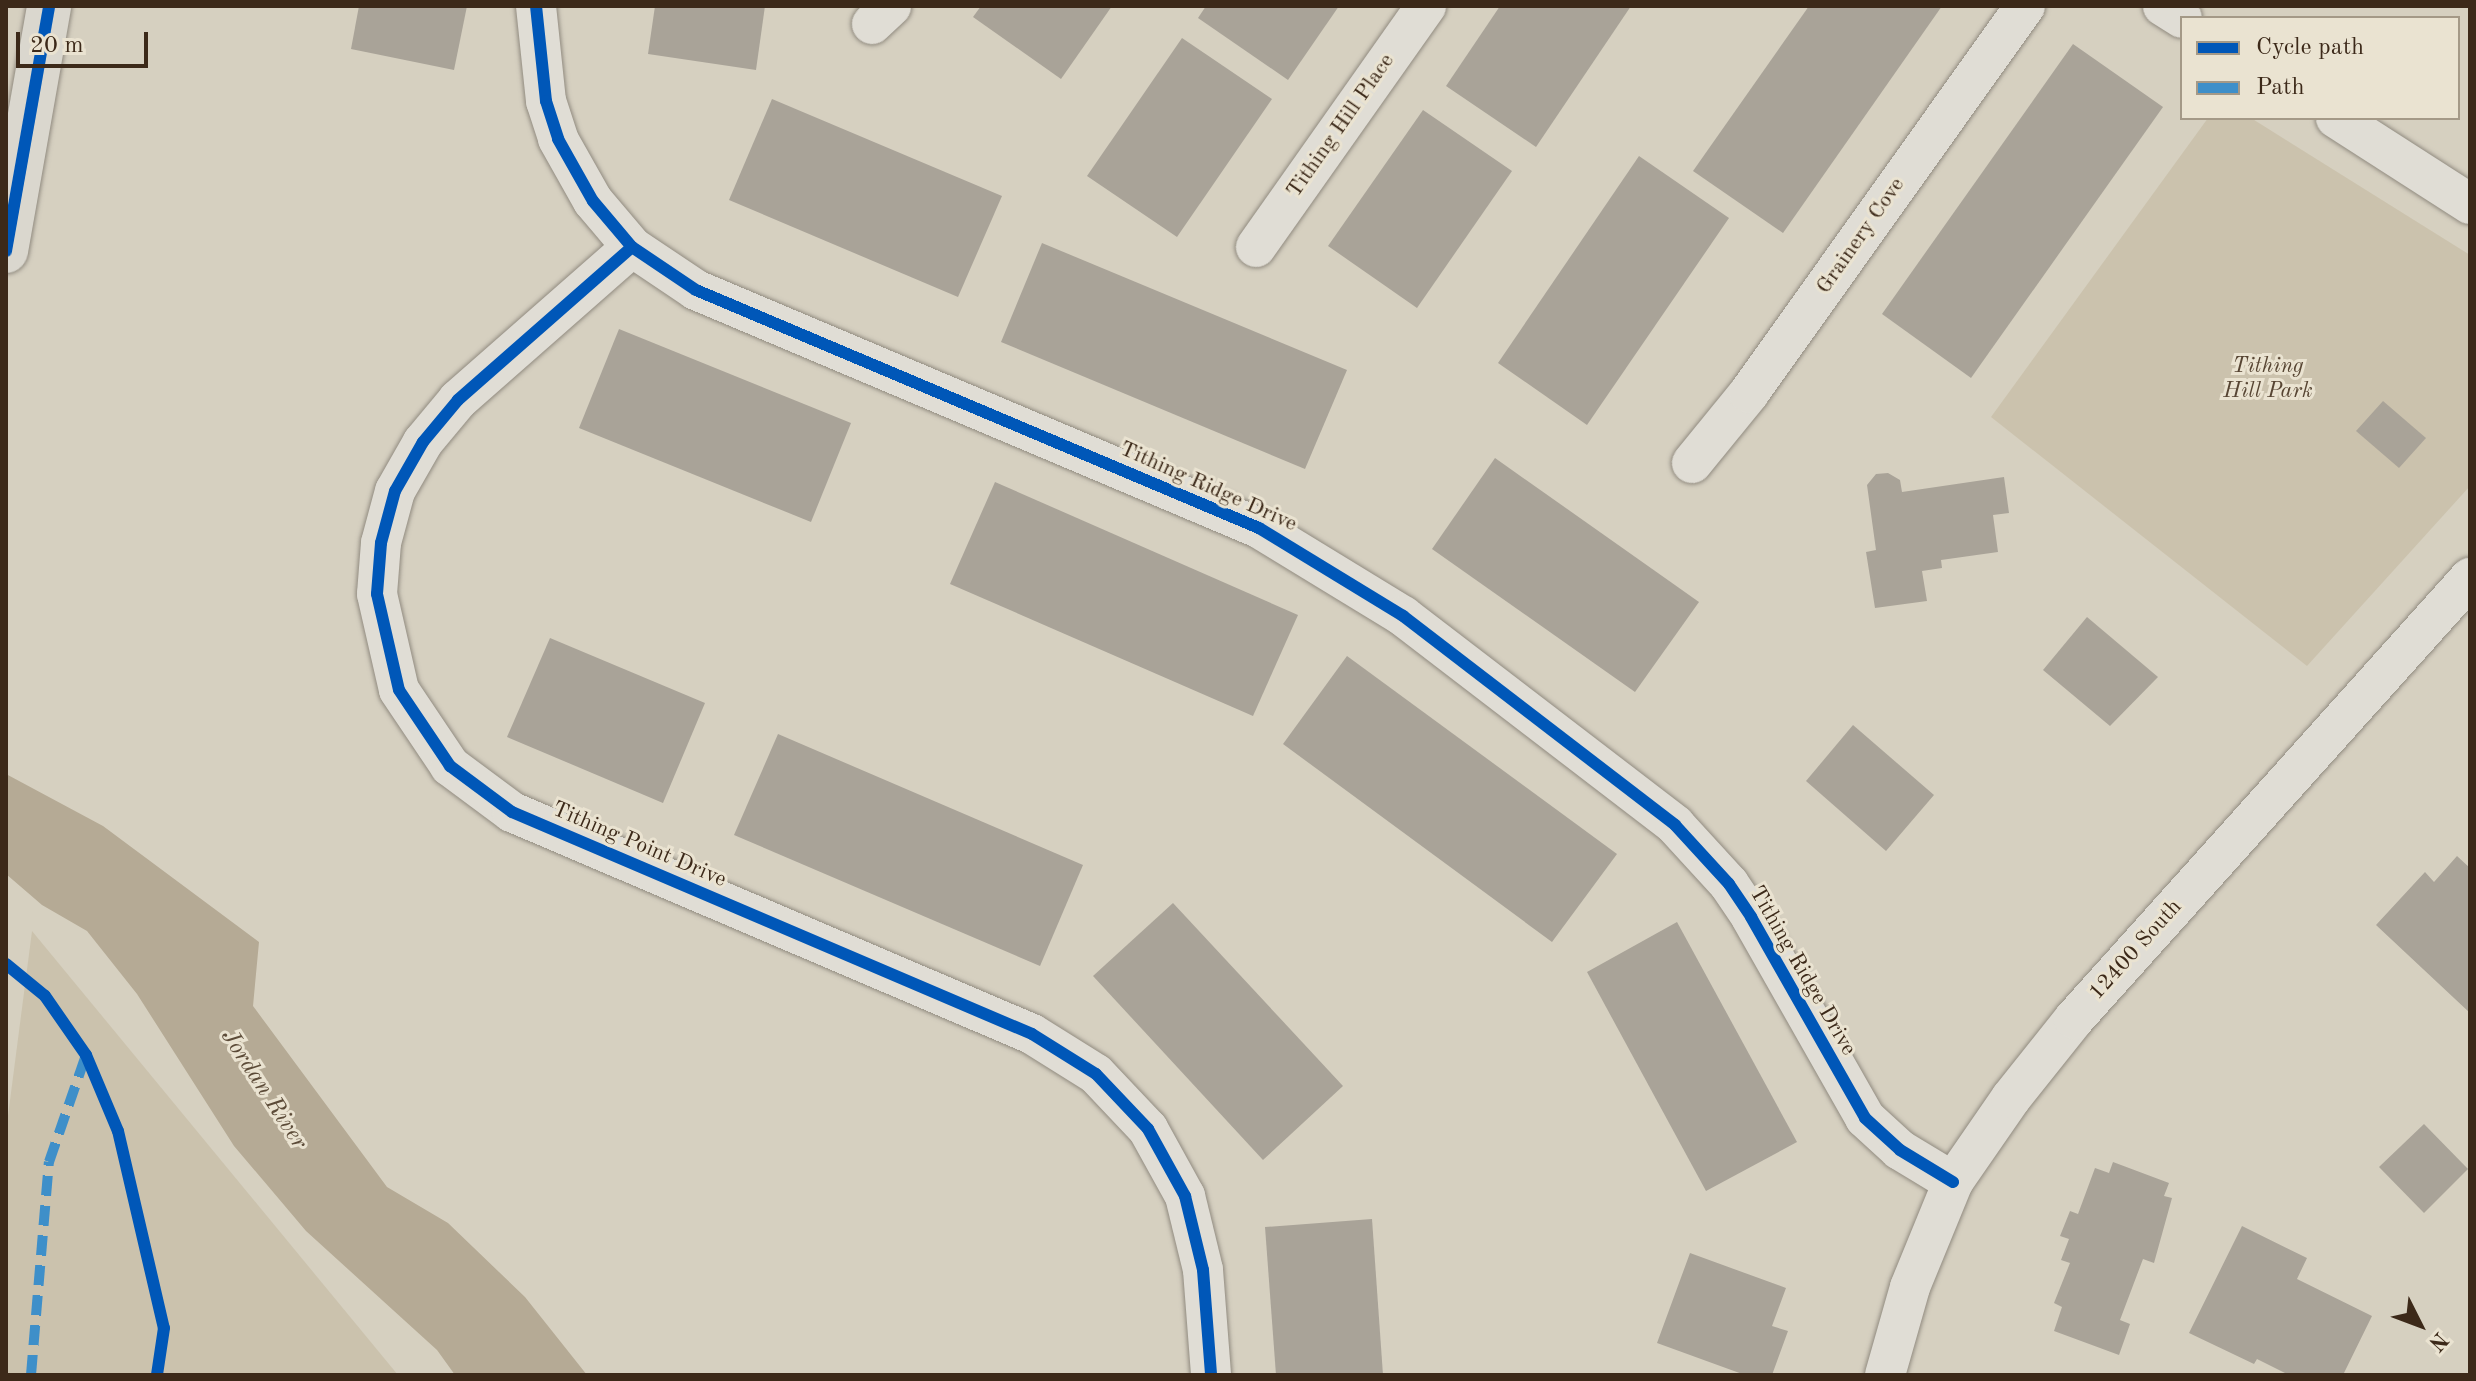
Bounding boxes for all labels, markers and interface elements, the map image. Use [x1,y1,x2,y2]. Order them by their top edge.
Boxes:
scale bar [20,16,152,66]
legend [2180,16,2460,120]
text: 20 m [30,34,84,58]
text: Cycle path [2256,36,2364,60]
street label: Tithing Hill Place [1281,49,1401,203]
text: Path [2256,76,2305,100]
street label: Grainery Cove [1811,173,1911,299]
park label: Tithing Hill Park [2223,353,2313,404]
street label: Tithing Ridge Drive [1115,436,1301,538]
street label: Tithing Point Drive [548,796,730,894]
street label: Tithing Ridge Drive [1743,882,1861,1060]
street label: 12400 South [2084,894,2188,1006]
water label: Jordan River [214,1025,312,1155]
north arrow [2380,1285,2460,1365]
text: N [2424,1327,2452,1355]

